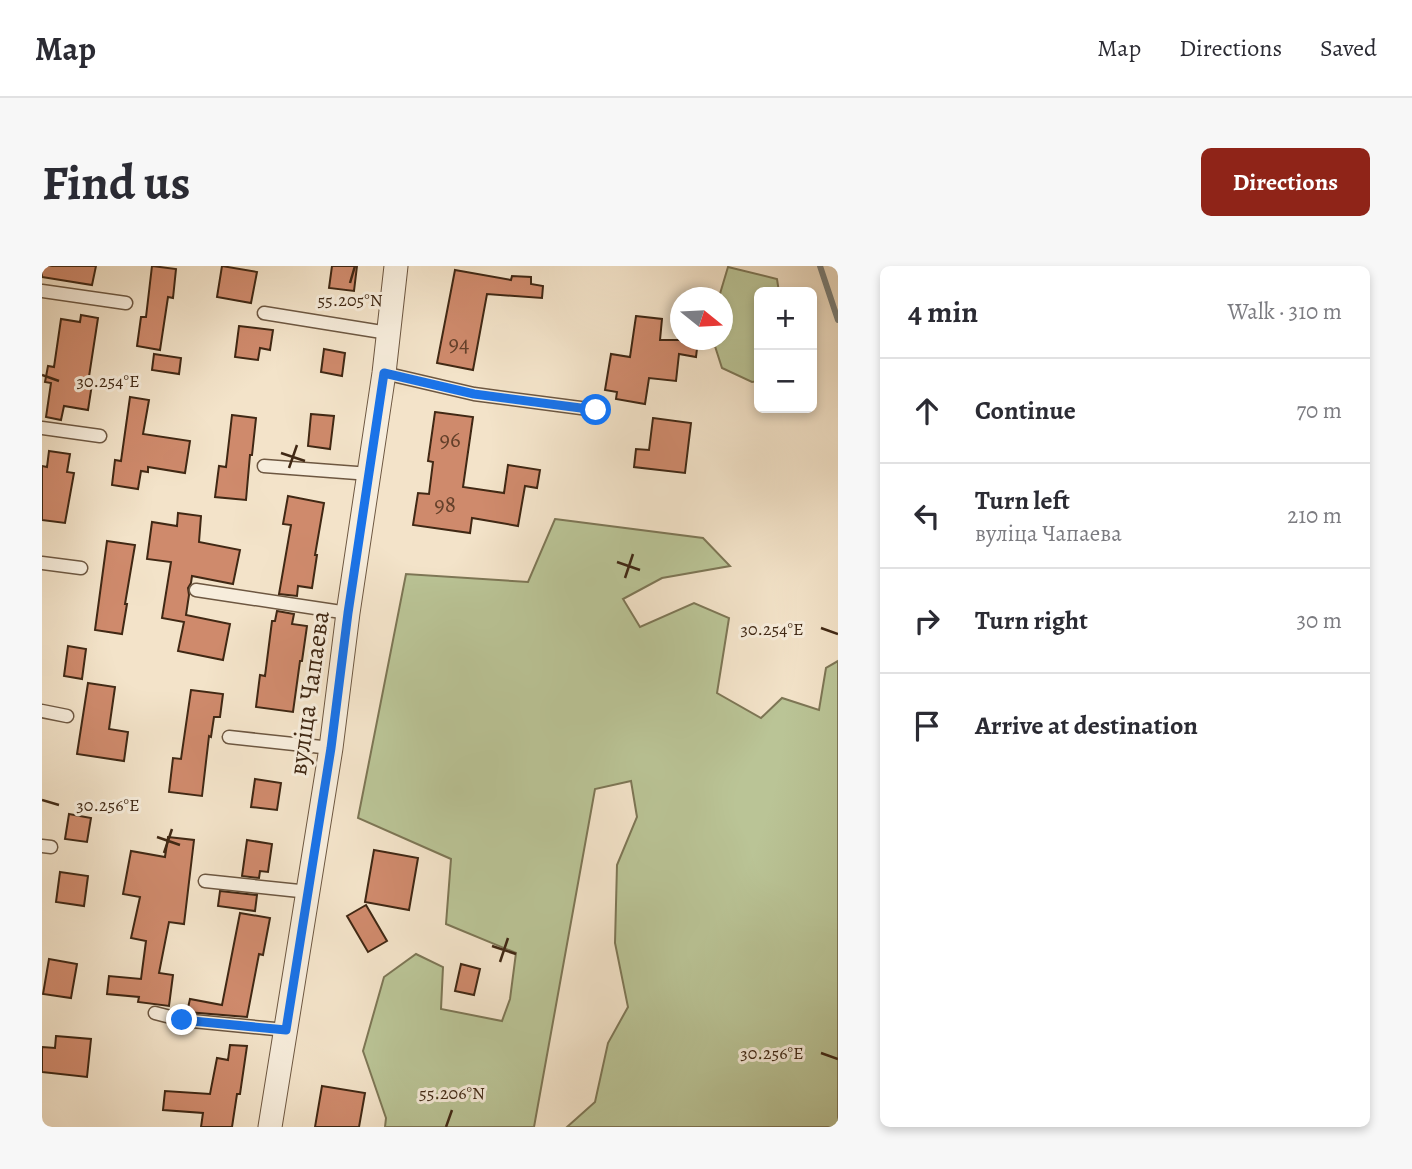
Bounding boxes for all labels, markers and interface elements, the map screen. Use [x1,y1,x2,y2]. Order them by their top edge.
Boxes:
text: Map [35,26,96,71]
text: Map [1097,32,1141,64]
text: Directions [1179,32,1282,64]
text: Saved [1320,32,1377,64]
button: Directions [1201,148,1370,216]
text: Find us [42,149,190,216]
north arrow [670,287,733,350]
map controls [754,287,817,413]
button: + [754,287,817,350]
text: 55.205°N [317,288,383,312]
text: 4 min [908,292,978,332]
text: Walk · 310 m [1228,296,1342,327]
house number: 94 [449,328,469,359]
button: − [754,350,817,413]
text: 30.254°E [76,369,140,393]
icon: ahead [908,392,946,430]
text: Continue [975,393,1076,428]
route start [580,394,611,425]
text: 70 m [1296,395,1342,426]
house number: 96 [439,424,461,455]
text: Turn left [975,483,1070,518]
house number: 98 [434,489,456,520]
icon: left [908,497,946,535]
text: 210 m [1287,500,1342,531]
text: вуліца Чапаева [975,518,1122,549]
icon: right [908,602,946,640]
text: Turn right [975,603,1088,638]
text: 30 m [1296,605,1342,636]
street label: вуліца Чапаева [280,608,338,778]
text: 30.254°E [740,617,804,641]
icon: arrive [908,707,946,745]
text: Arrive at destination [975,708,1198,743]
text: 30.256°E [76,793,140,817]
route end [166,1004,197,1035]
text: 30.256°E [740,1041,804,1065]
text: 55.206°N [419,1081,485,1105]

